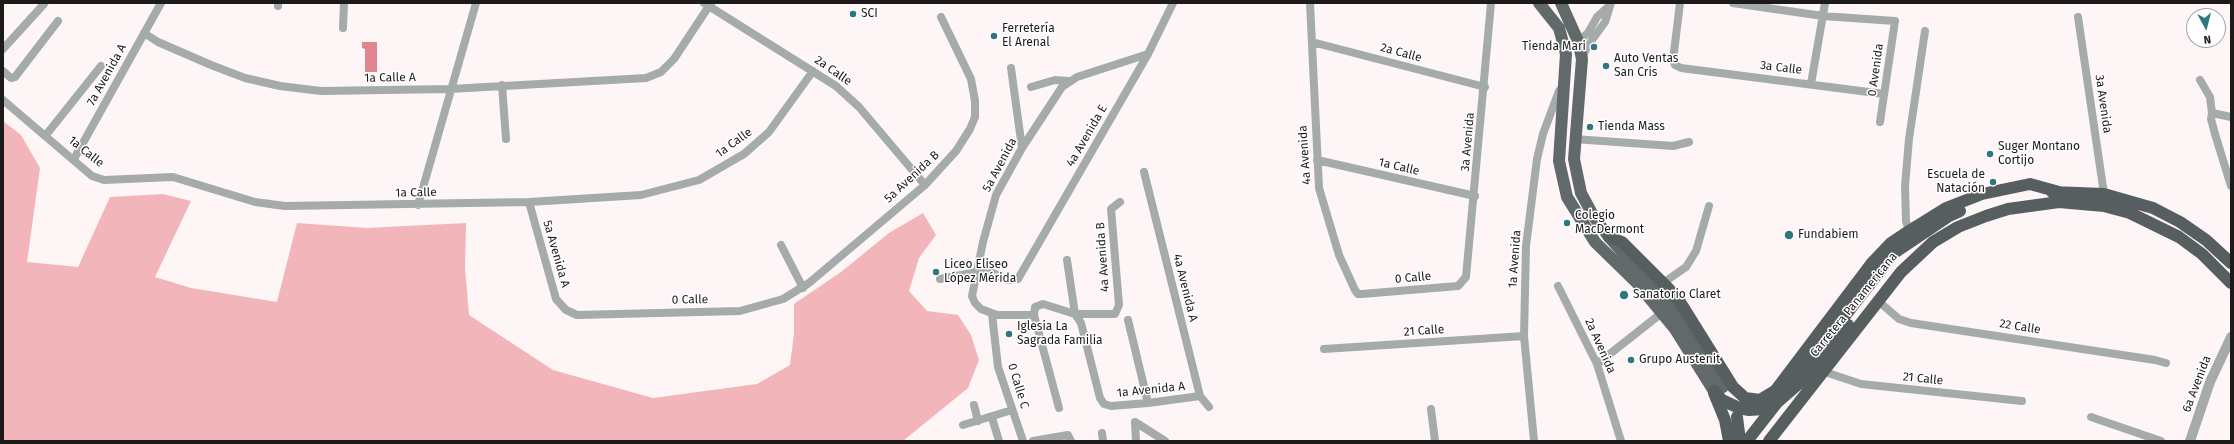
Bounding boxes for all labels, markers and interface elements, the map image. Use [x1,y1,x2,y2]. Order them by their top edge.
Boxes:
place label: SCI [861,7,878,21]
north arrow [2186,8,2226,48]
marker: SCI [848,9,858,19]
place label: Ferretería El Arenal [1002,22,1055,50]
marker: Ferretería El Arenal [989,31,999,41]
text: N [2203,33,2212,46]
place label: Tienda Mari [1522,40,1586,54]
street label: 2a Calle [1379,41,1423,65]
street label: 7a Avenida A [84,42,130,108]
marker: Tienda Mari [1589,42,1599,52]
street label: 0 Avenida [1865,43,1887,97]
place label: Auto Ventas San Cris [1614,52,1678,80]
street label: 2a Calle [812,53,854,89]
street label: 3a Calle [1759,58,1803,78]
marker: Auto Ventas San Cris [1601,61,1611,71]
street label: 1a Calle A [364,70,416,86]
street label: 3a Avenida [2092,74,2114,134]
street label: 4a Avenida E [1063,102,1111,170]
street label: 3a Avenida [1458,112,1478,172]
place label: Tienda Mass [1598,120,1665,134]
marker: Tienda Mass [1585,122,1595,132]
street label: 1a Calle [713,125,755,161]
street label: 4a Avenida [1296,125,1314,185]
street label: 1a Calle [65,133,107,171]
street label: 5a Avenida [980,136,1020,194]
place label: Suger Montano Cortijo [1998,140,2080,168]
street label: 5a Avenida B [882,148,942,206]
marker: Suger Montano Cortijo [1985,149,1995,159]
street label: 1a Calle [1377,155,1421,179]
place label: Escuela de Natación [1927,168,1985,196]
marker: Escuela de Natación [1988,177,1998,187]
street label: 1a Calle [395,185,437,201]
place label: Colegio MacDermont [1575,209,1644,237]
marker: Colegio MacDermont [1562,218,1572,228]
street label: 5a Avenida A [540,219,572,289]
street label: 4a Avenida B [1093,222,1113,292]
place label: Fundabiem [1798,228,1859,242]
street label: 1a Avenida [1506,229,1524,289]
marker: Fundabiem [1783,229,1795,241]
street label: Carretera Panamericana [1807,250,1901,360]
street label: 4a Avenida A [1170,253,1200,323]
place label: Liceo Eliseo López Mérida [944,258,1016,286]
marker: Liceo Eliseo López Mérida [931,267,941,277]
street label: 0 Calle [1394,269,1432,287]
place label: Sanatorio Claret [1633,288,1721,302]
marker: Sanatorio Claret [1618,289,1630,301]
street label: 0 Calle [672,292,708,308]
street label: 2a Avenida [1581,316,1619,376]
street label: 22 Calle [1998,317,2042,337]
place label: Iglesia La Sagrada Familia [1017,320,1103,348]
street label: 21 Calle [1403,322,1445,340]
marker: Iglesia La Sagrada Familia [1004,329,1014,339]
place label: Grupo Austenit [1639,353,1720,367]
street label: 6a Avenida [2180,354,2214,414]
marker: Grupo Austenit [1626,355,1636,365]
street label: 0 Calle C [1004,362,1032,410]
street label: 21 Calle [1902,370,1944,388]
street label: 1a Avenida A [1116,379,1186,401]

